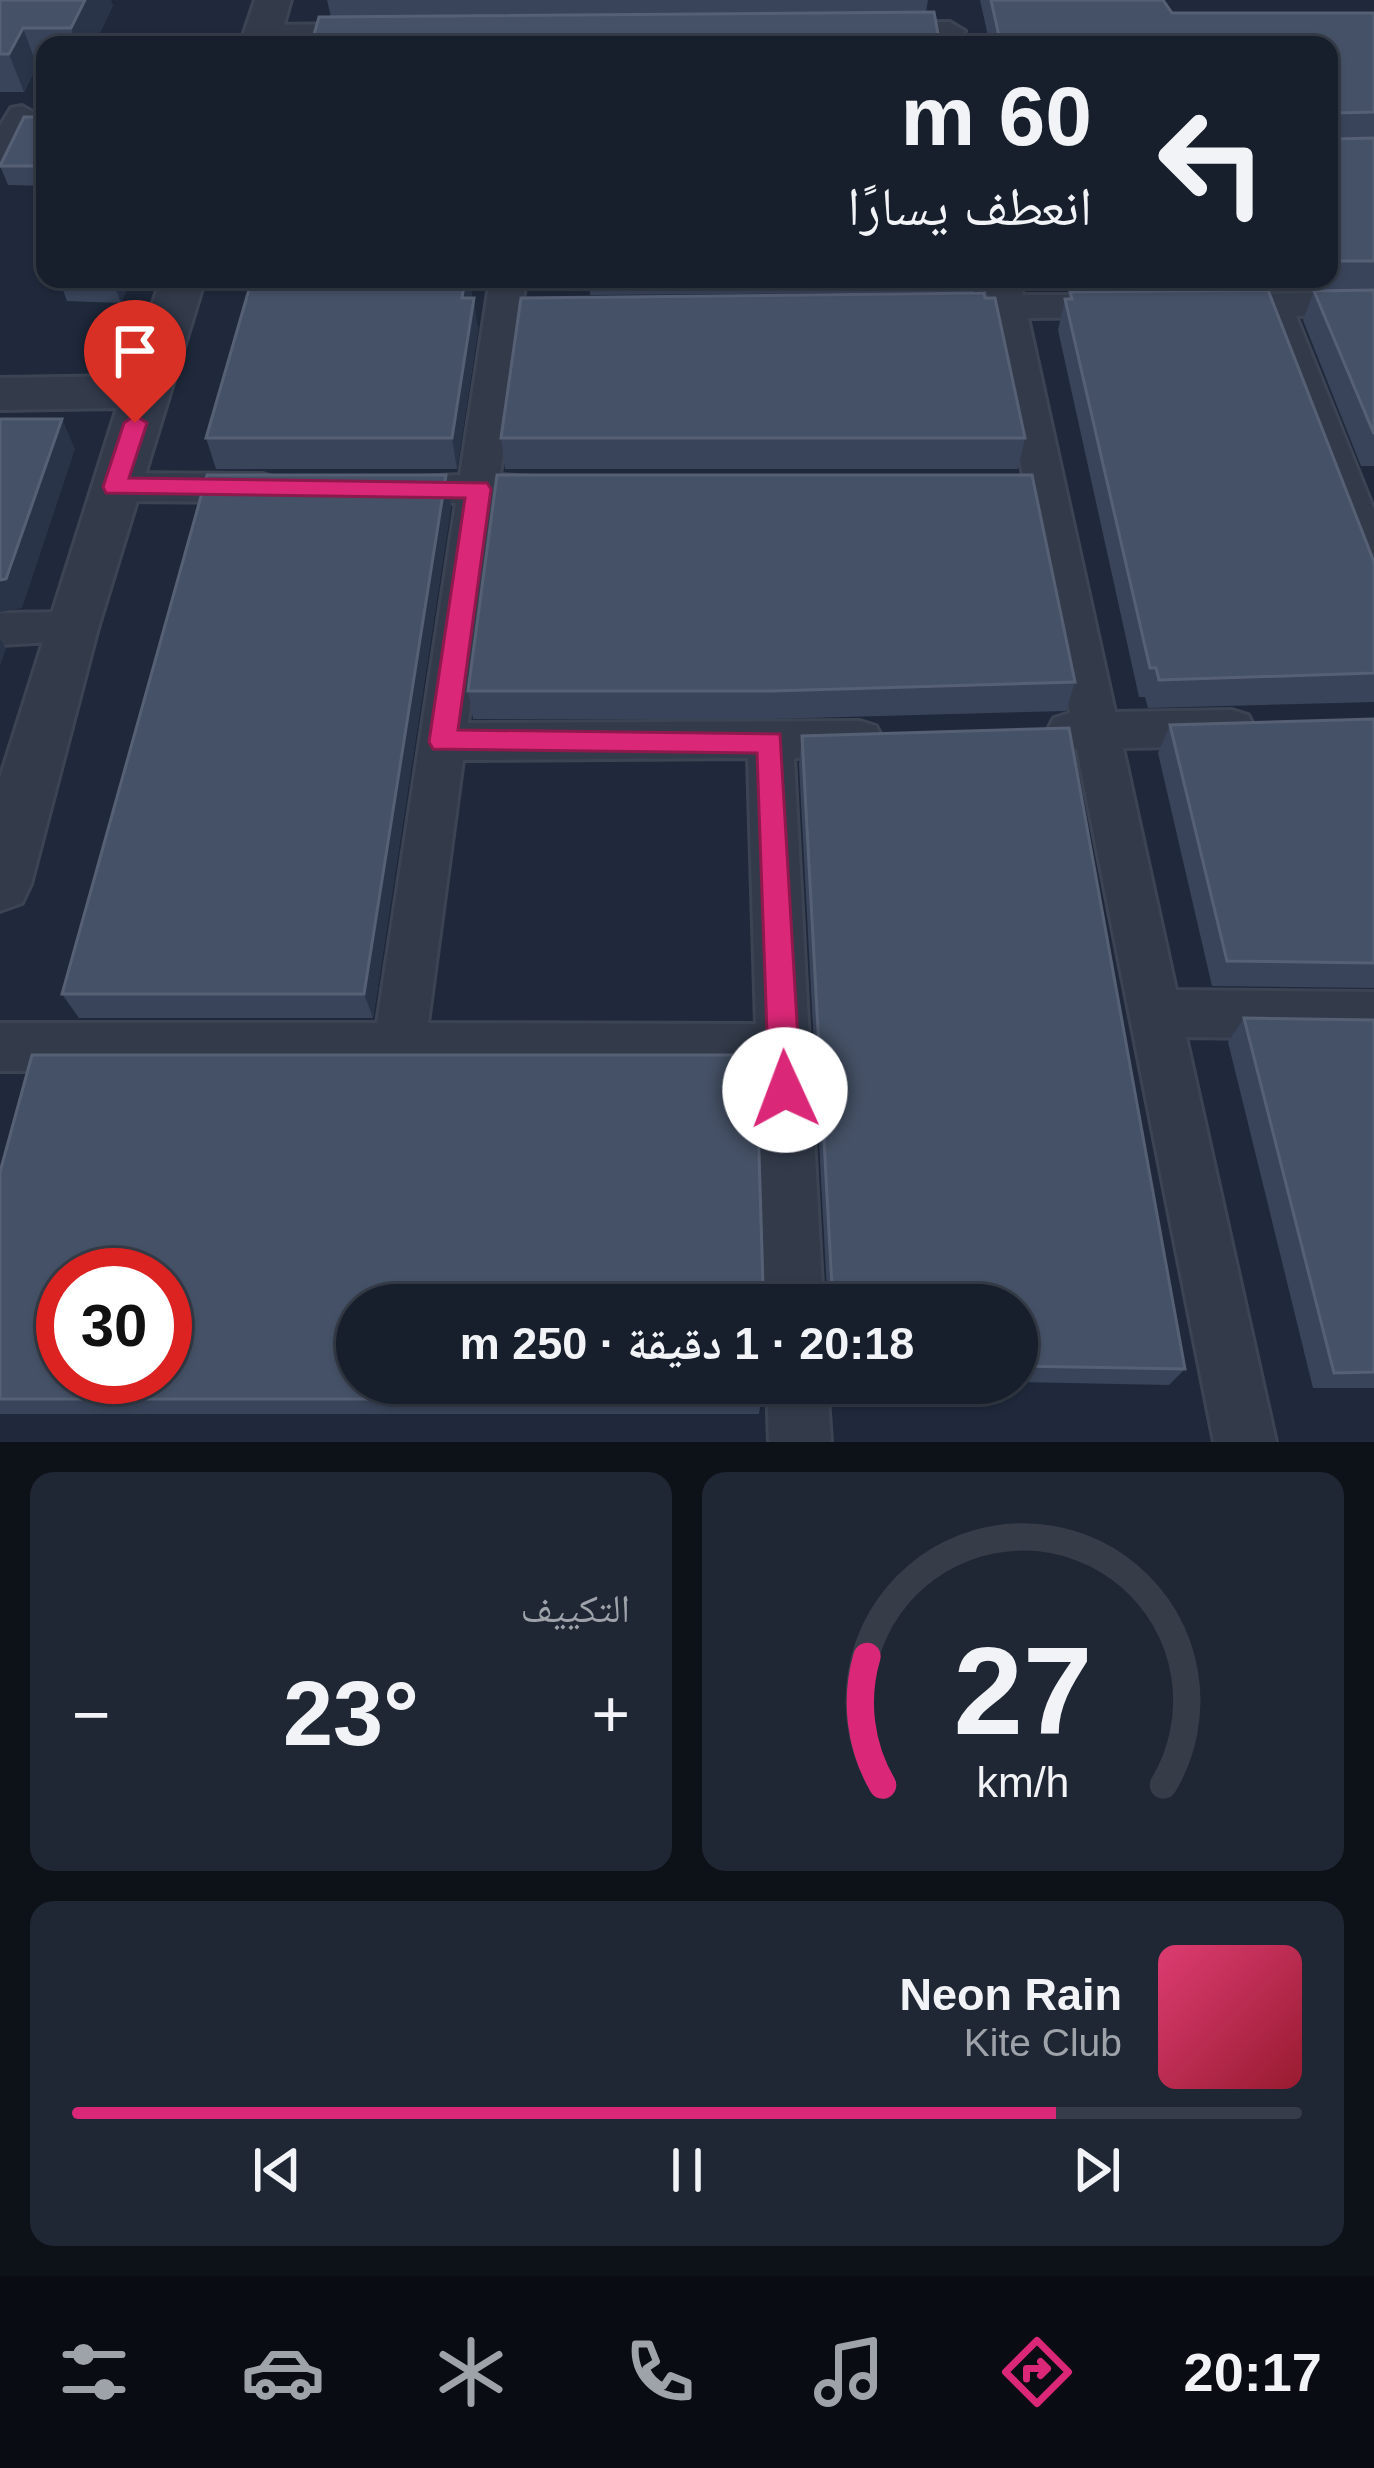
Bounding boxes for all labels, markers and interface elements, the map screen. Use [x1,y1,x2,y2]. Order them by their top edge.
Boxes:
text: 60 m [901,69,1092,163]
icon: left [1134,84,1290,240]
text: انعطف يسارًا [847,176,1092,236]
pin [84,300,186,423]
icon: arrive [102,318,168,384]
position arrow [722,1027,848,1153]
speed limit sign: 30 [36,1248,192,1404]
text: 20:18 · 1 دقيقة · 250 m [460,1318,914,1369]
text: التكييف [521,1587,630,1630]
text: 27 [954,1621,1092,1760]
text: 23° [283,1664,419,1764]
text: − [72,1677,111,1751]
text: + [591,1677,630,1751]
text: km/h [977,1757,1069,1805]
text: Neon Rain [899,1969,1122,2020]
text: Kite Club [964,2021,1122,2064]
icon: previous [244,2137,310,2203]
icon: pause [654,2137,720,2203]
icon: next [1064,2137,1130,2203]
icon: filters [52,2330,136,2414]
icon: car [241,2330,325,2414]
icon: climate [429,2330,513,2414]
icon: phone [618,2330,702,2414]
icon: music [807,2330,891,2414]
icon: directions [995,2330,1079,2414]
text: 20:17 [1184,2342,1322,2402]

